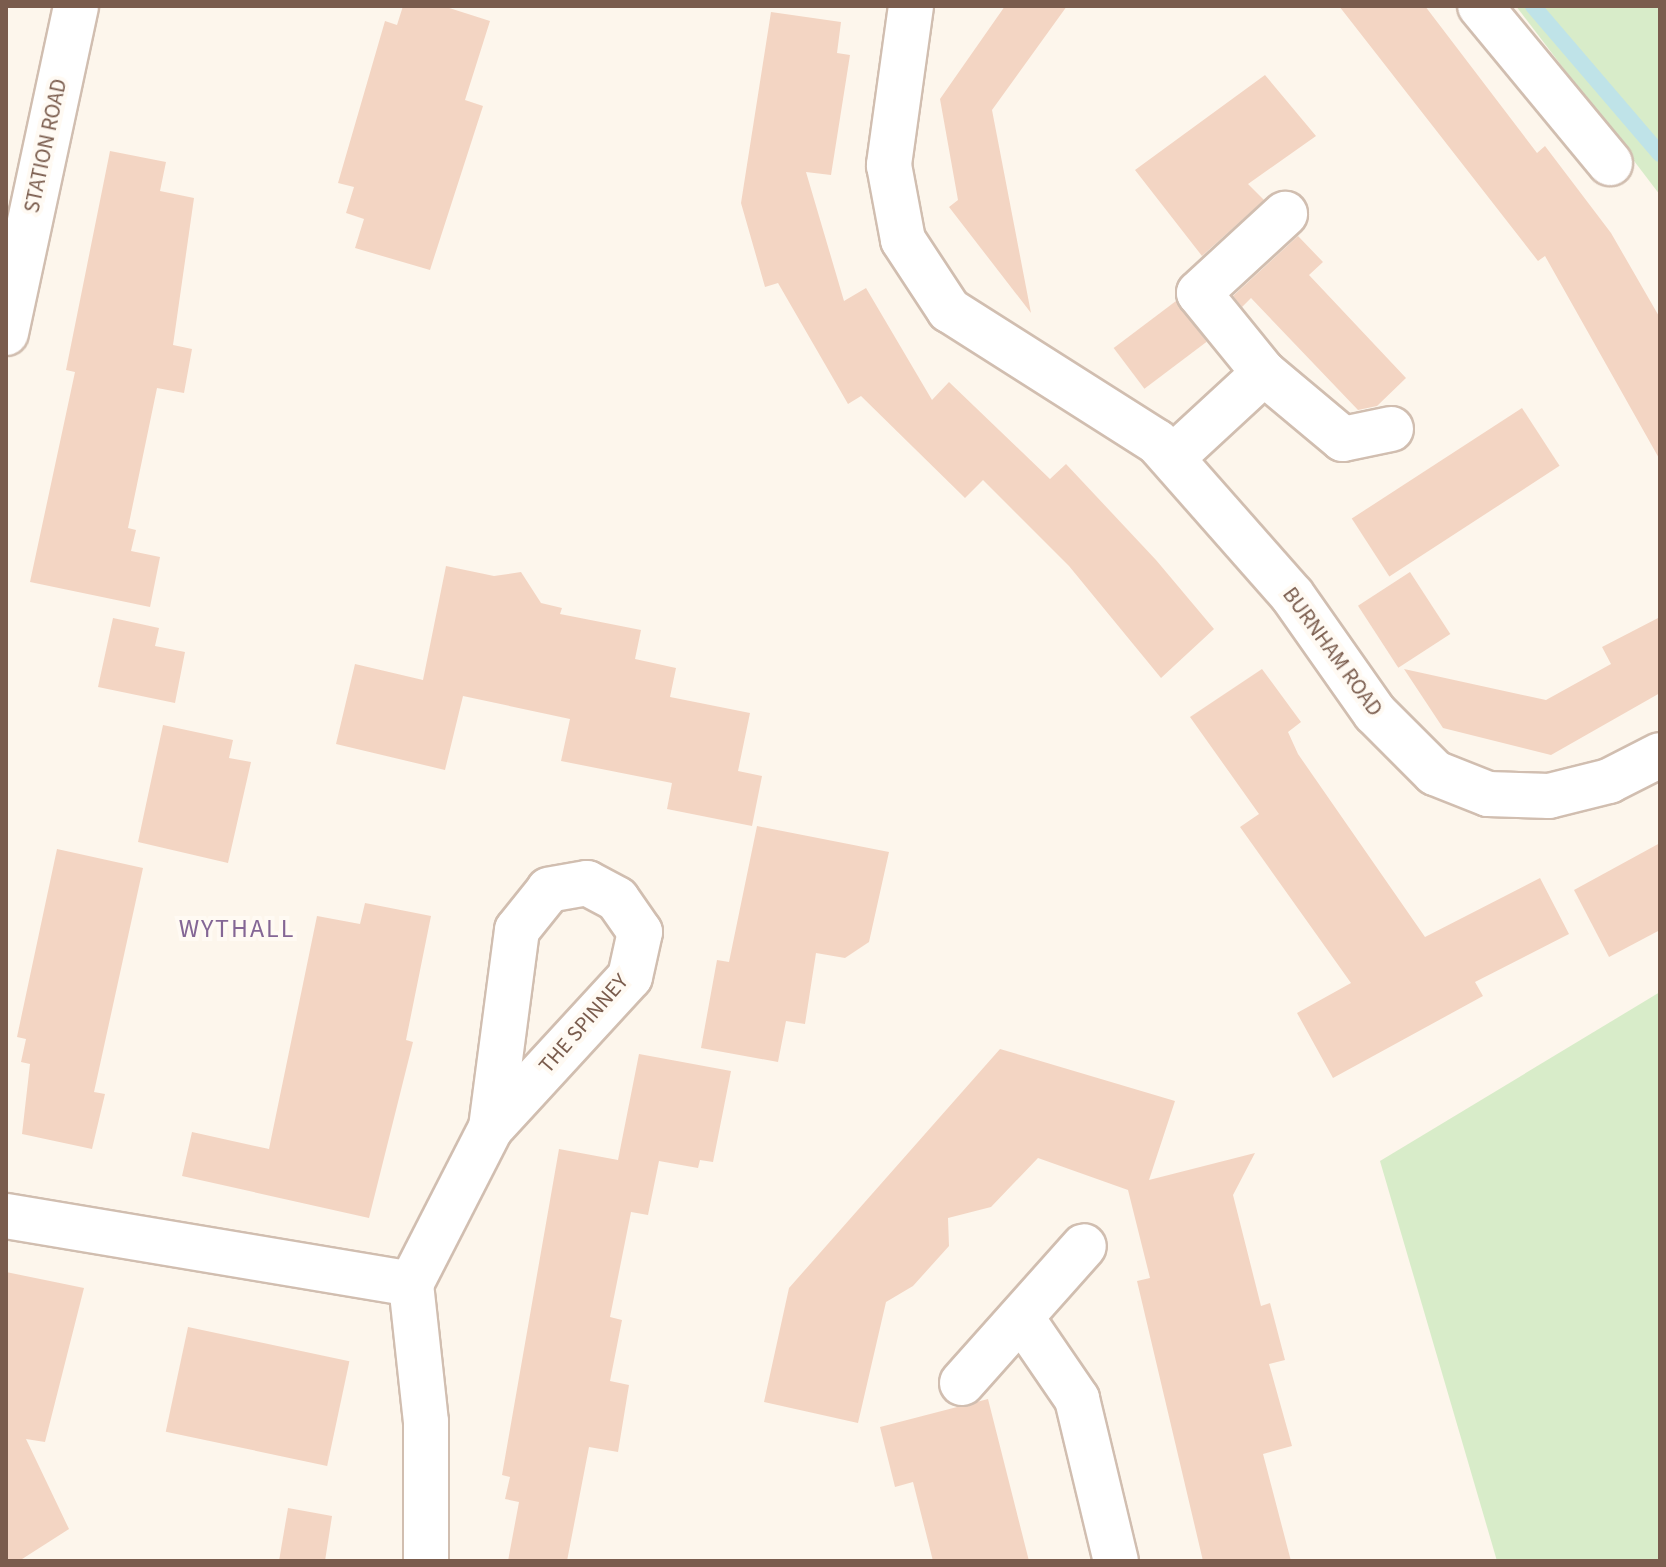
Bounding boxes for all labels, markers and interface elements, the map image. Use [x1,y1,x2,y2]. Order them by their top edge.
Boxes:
street label: STATION ROAD [19,77,73,215]
street label: BURNHAM ROAD [1276,582,1388,722]
district label: WYTHALL [179,913,295,945]
street label: THE SPINNEY [534,969,634,1079]

